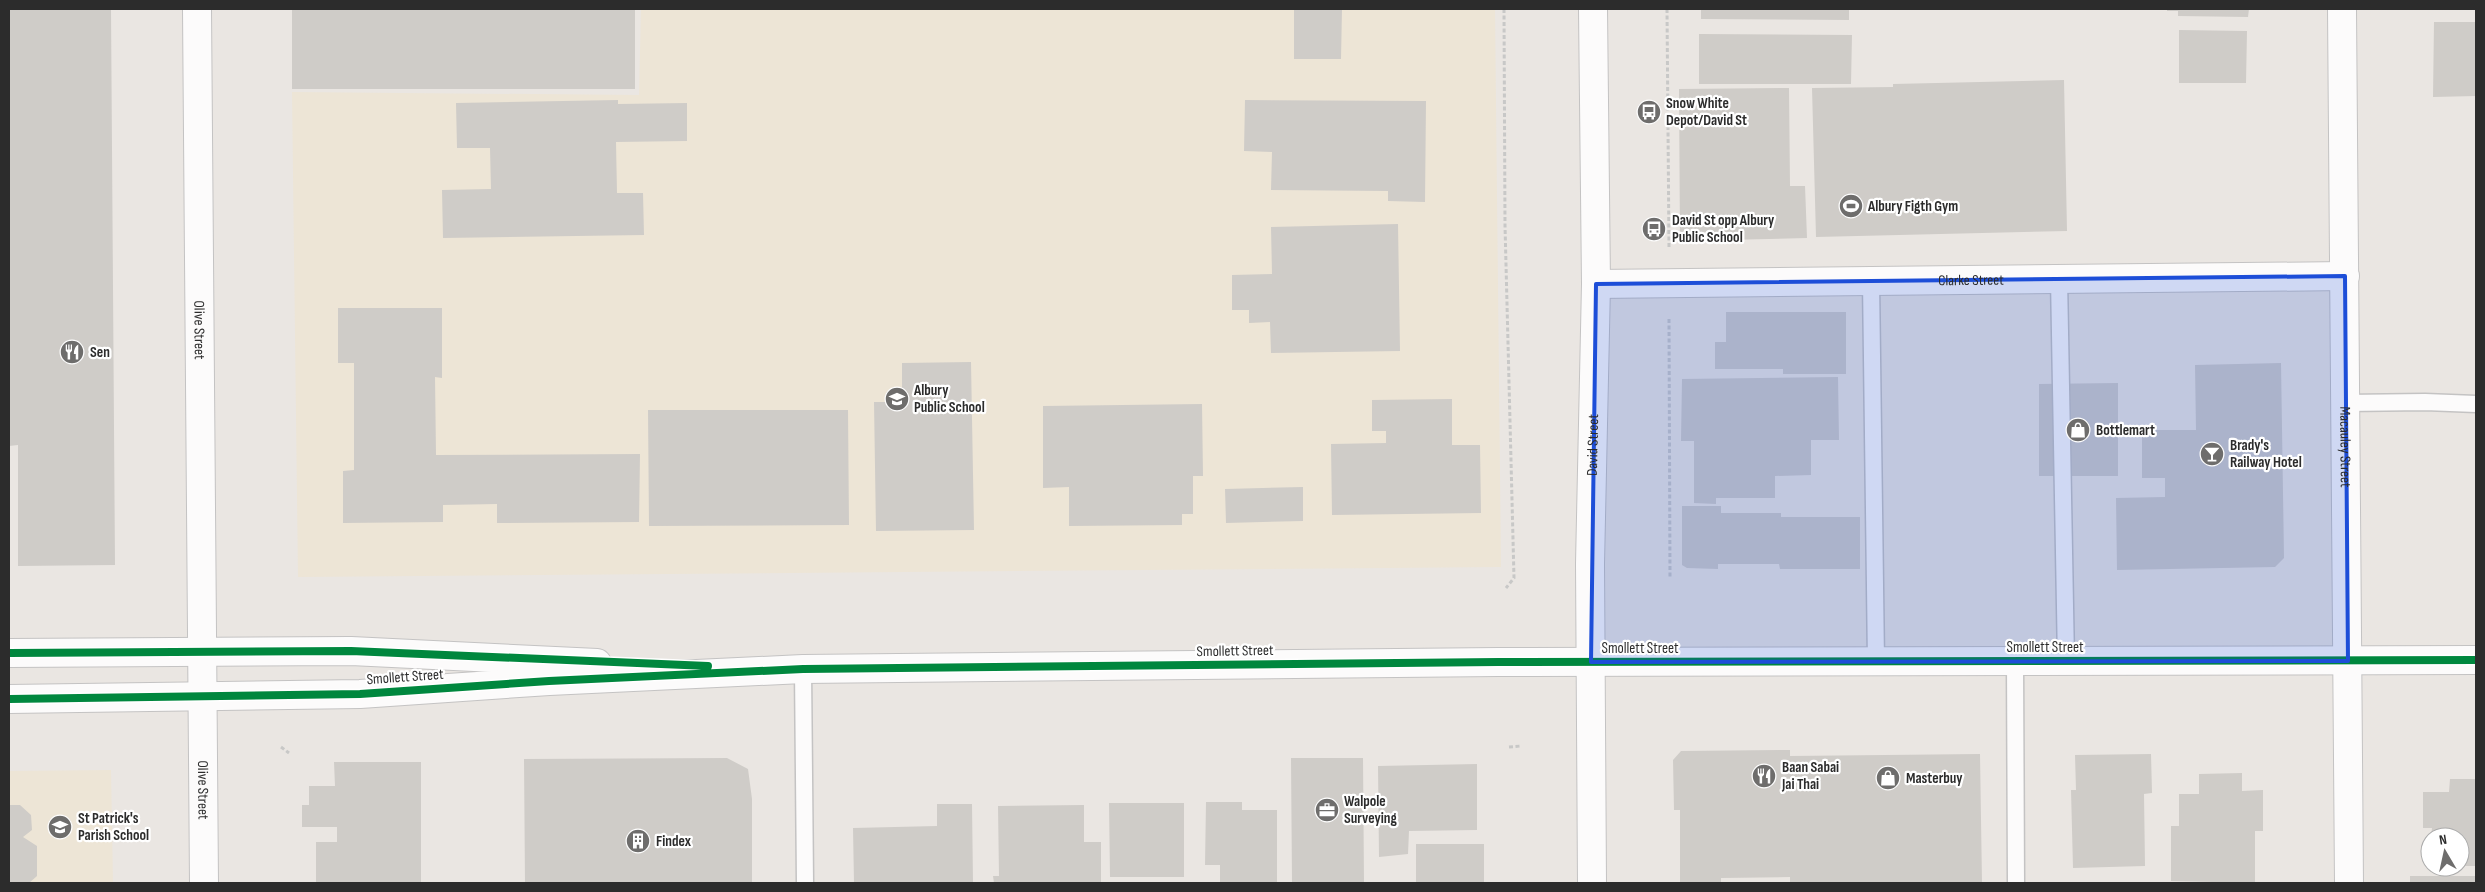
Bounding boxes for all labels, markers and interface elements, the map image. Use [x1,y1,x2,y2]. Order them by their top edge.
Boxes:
place label: Snow White Depot/David St [1666,94,1747,130]
bus stop icon: Snow White Depot/David St [1636,99,1662,125]
sports icon: Albury Figth Gym [1838,193,1864,219]
place label: Albury Figth Gym [1867,197,1958,216]
place label: David St opp Albury Public School [1672,211,1775,247]
bus stop icon: David St opp Albury Public School [1641,216,1667,242]
street label: Clarke Street [1938,270,2004,290]
street label: Olive Street [190,300,209,360]
restaurant icon: Sen [59,339,85,365]
place label: Sen [90,343,110,362]
place label: Albury Public School [913,381,985,417]
school or university icon: Albury Public School [884,386,910,412]
street label: Macauley Street [2336,406,2355,488]
street label: David Street [1582,413,1603,476]
shop icon: Bottlemart [2065,417,2091,443]
place label: Bottlemart [2096,421,2155,440]
place label: Brady's Railway Hotel [2230,436,2302,472]
bar icon: Brady's Railway Hotel [2199,441,2225,467]
street label: Smollett Street [2006,638,2084,657]
street label: Smollett Street [1601,639,1679,658]
street label: Smollett Street [1196,641,1274,661]
street label: Smollett Street [366,665,444,689]
place label: Baan Sabai Jai Thai [1781,758,1839,794]
street label: Olive Street [194,760,213,820]
restaurant icon: Baan Sabai Jai Thai [1751,763,1777,789]
shop icon: Masterbuy [1875,765,1901,791]
place label: Masterbuy [1906,769,1963,788]
place label: Walpole Surveying [1344,792,1398,828]
office icon: Walpole Surveying [1314,797,1340,823]
place label: St Patrick's Parish School [78,809,149,845]
school or university icon: St Patrick's Parish School [47,814,73,840]
north arrow [2420,827,2470,877]
building icon: Findex [625,828,651,854]
text: N [2438,831,2448,849]
place label: Findex [656,832,692,851]

